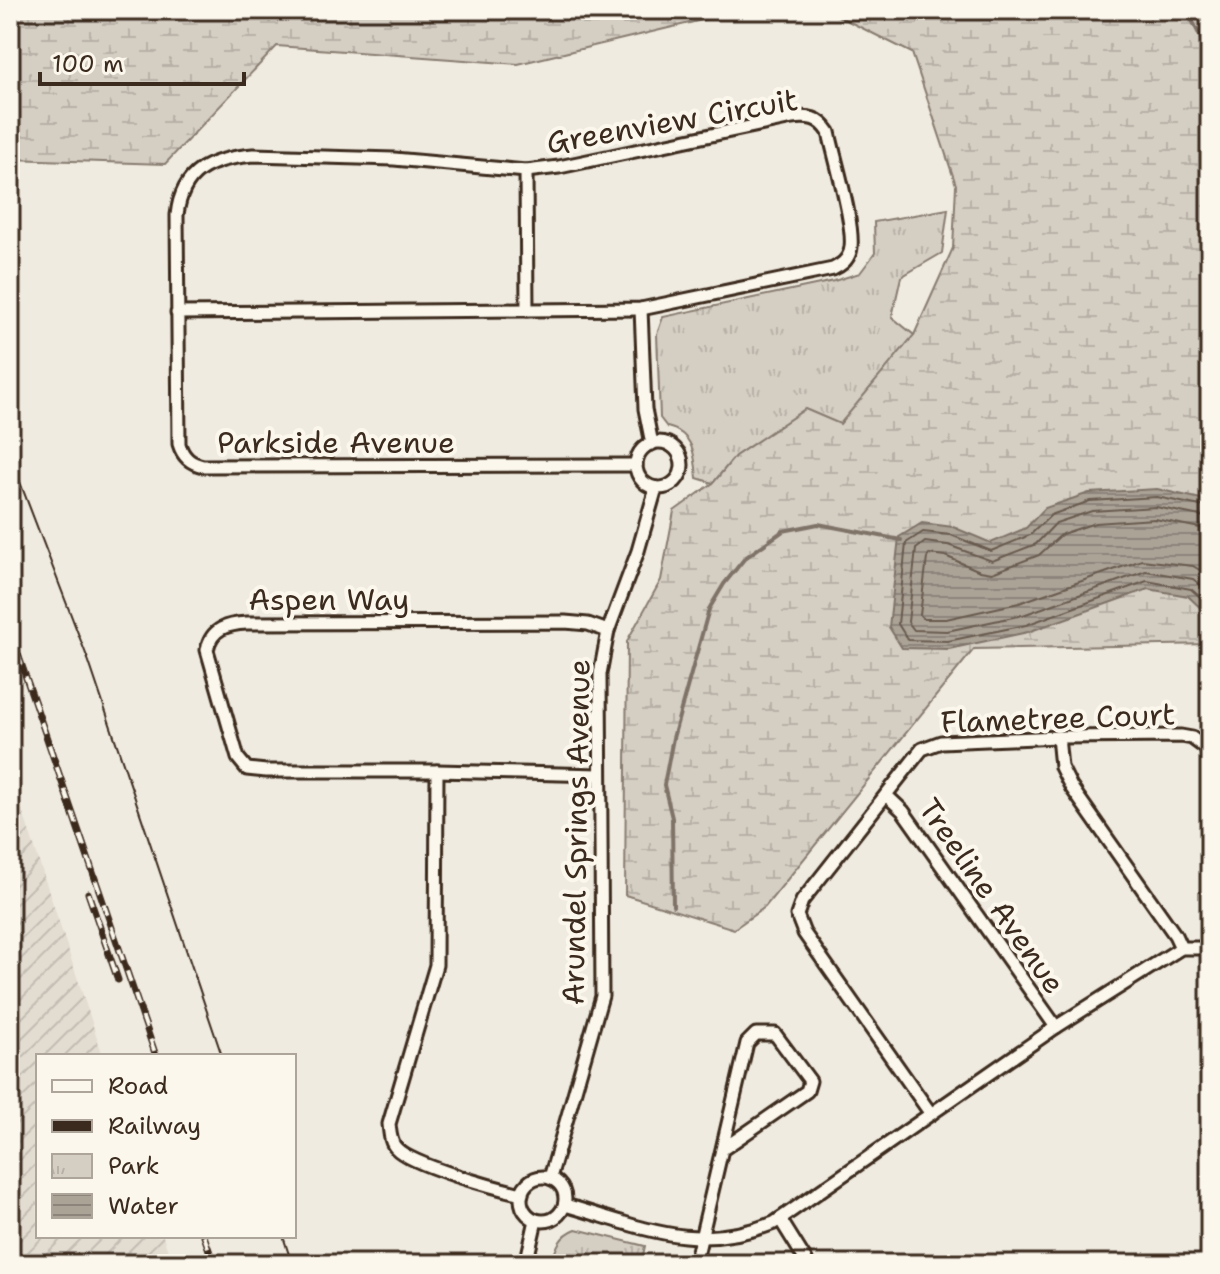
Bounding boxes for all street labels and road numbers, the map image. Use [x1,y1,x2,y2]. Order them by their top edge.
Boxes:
street label: Greenview Circuit [543,79,801,163]
street label: Parkside Avenue [217,422,455,463]
street label: Aspen Way [248,579,410,620]
street label: Arundel Springs Avenue [552,659,600,1005]
street label: Flametree Court [940,693,1176,743]
street label: Treeline Avenue [909,790,1075,1002]

